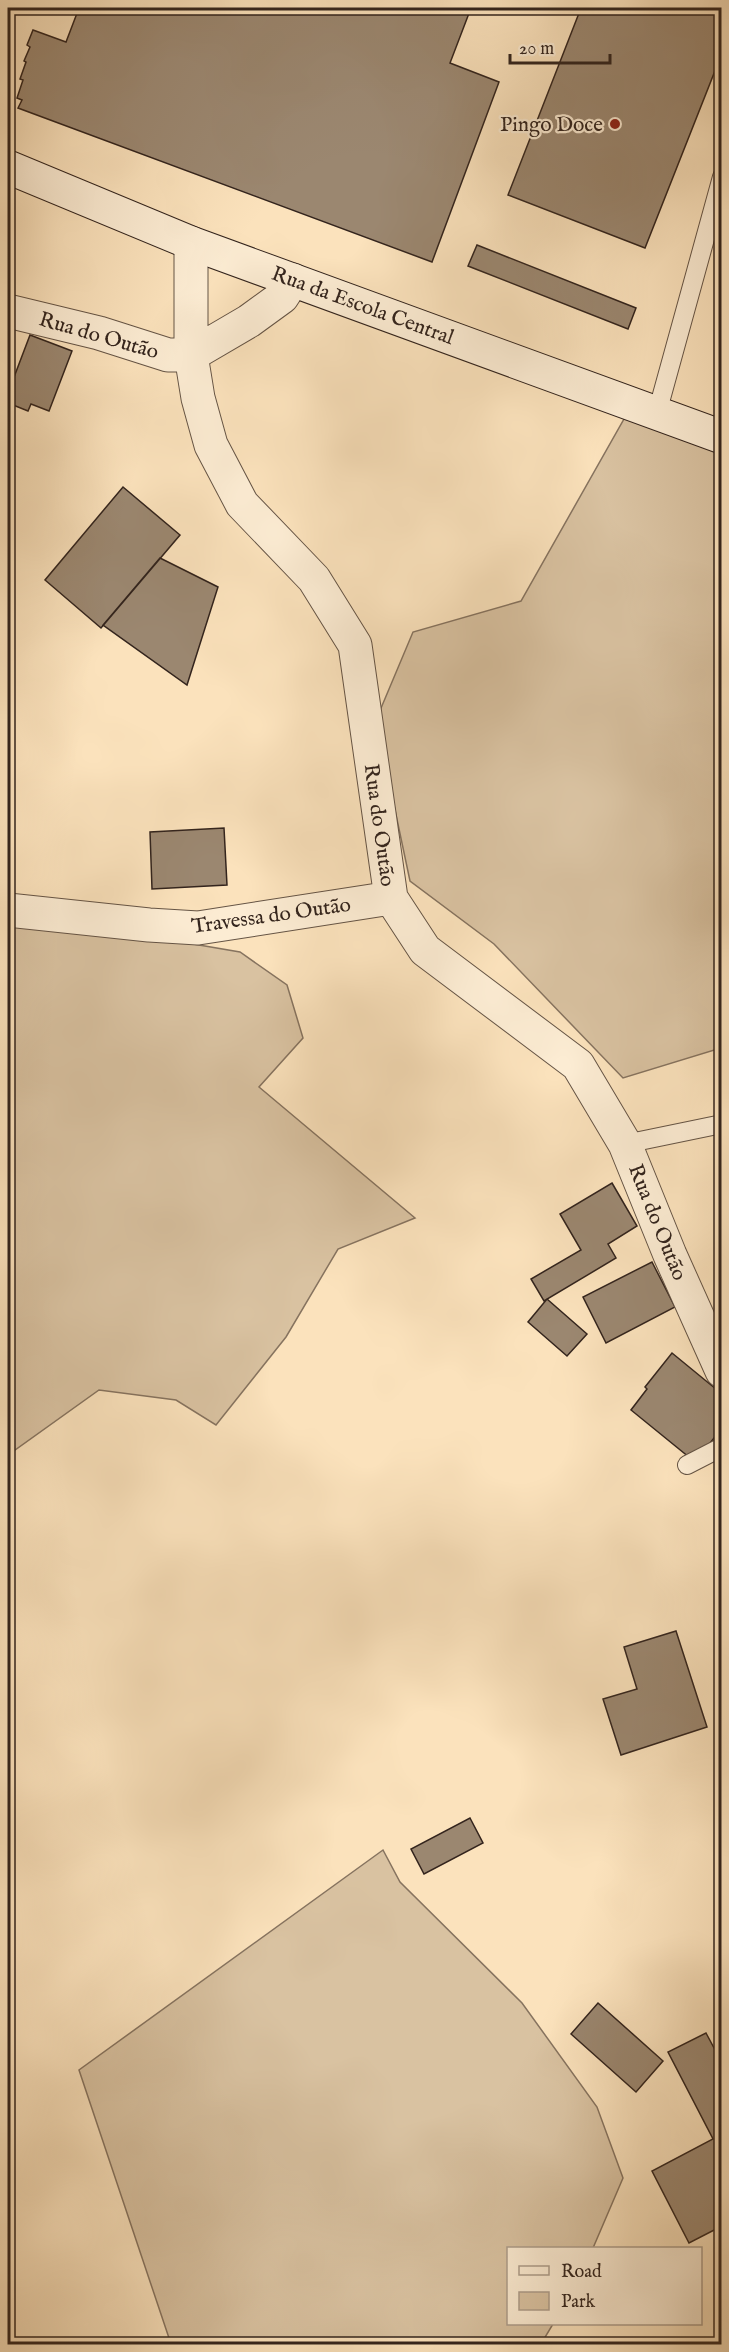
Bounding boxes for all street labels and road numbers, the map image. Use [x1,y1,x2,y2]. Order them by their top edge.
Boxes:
street label: Rua da Escola Central [267,261,458,352]
street label: Rua do Outão [36,306,162,366]
street label: Rua do Outão [357,762,400,888]
street label: Travessa do Outão [190,892,353,941]
street label: Rua do Outão [621,1160,692,1285]

